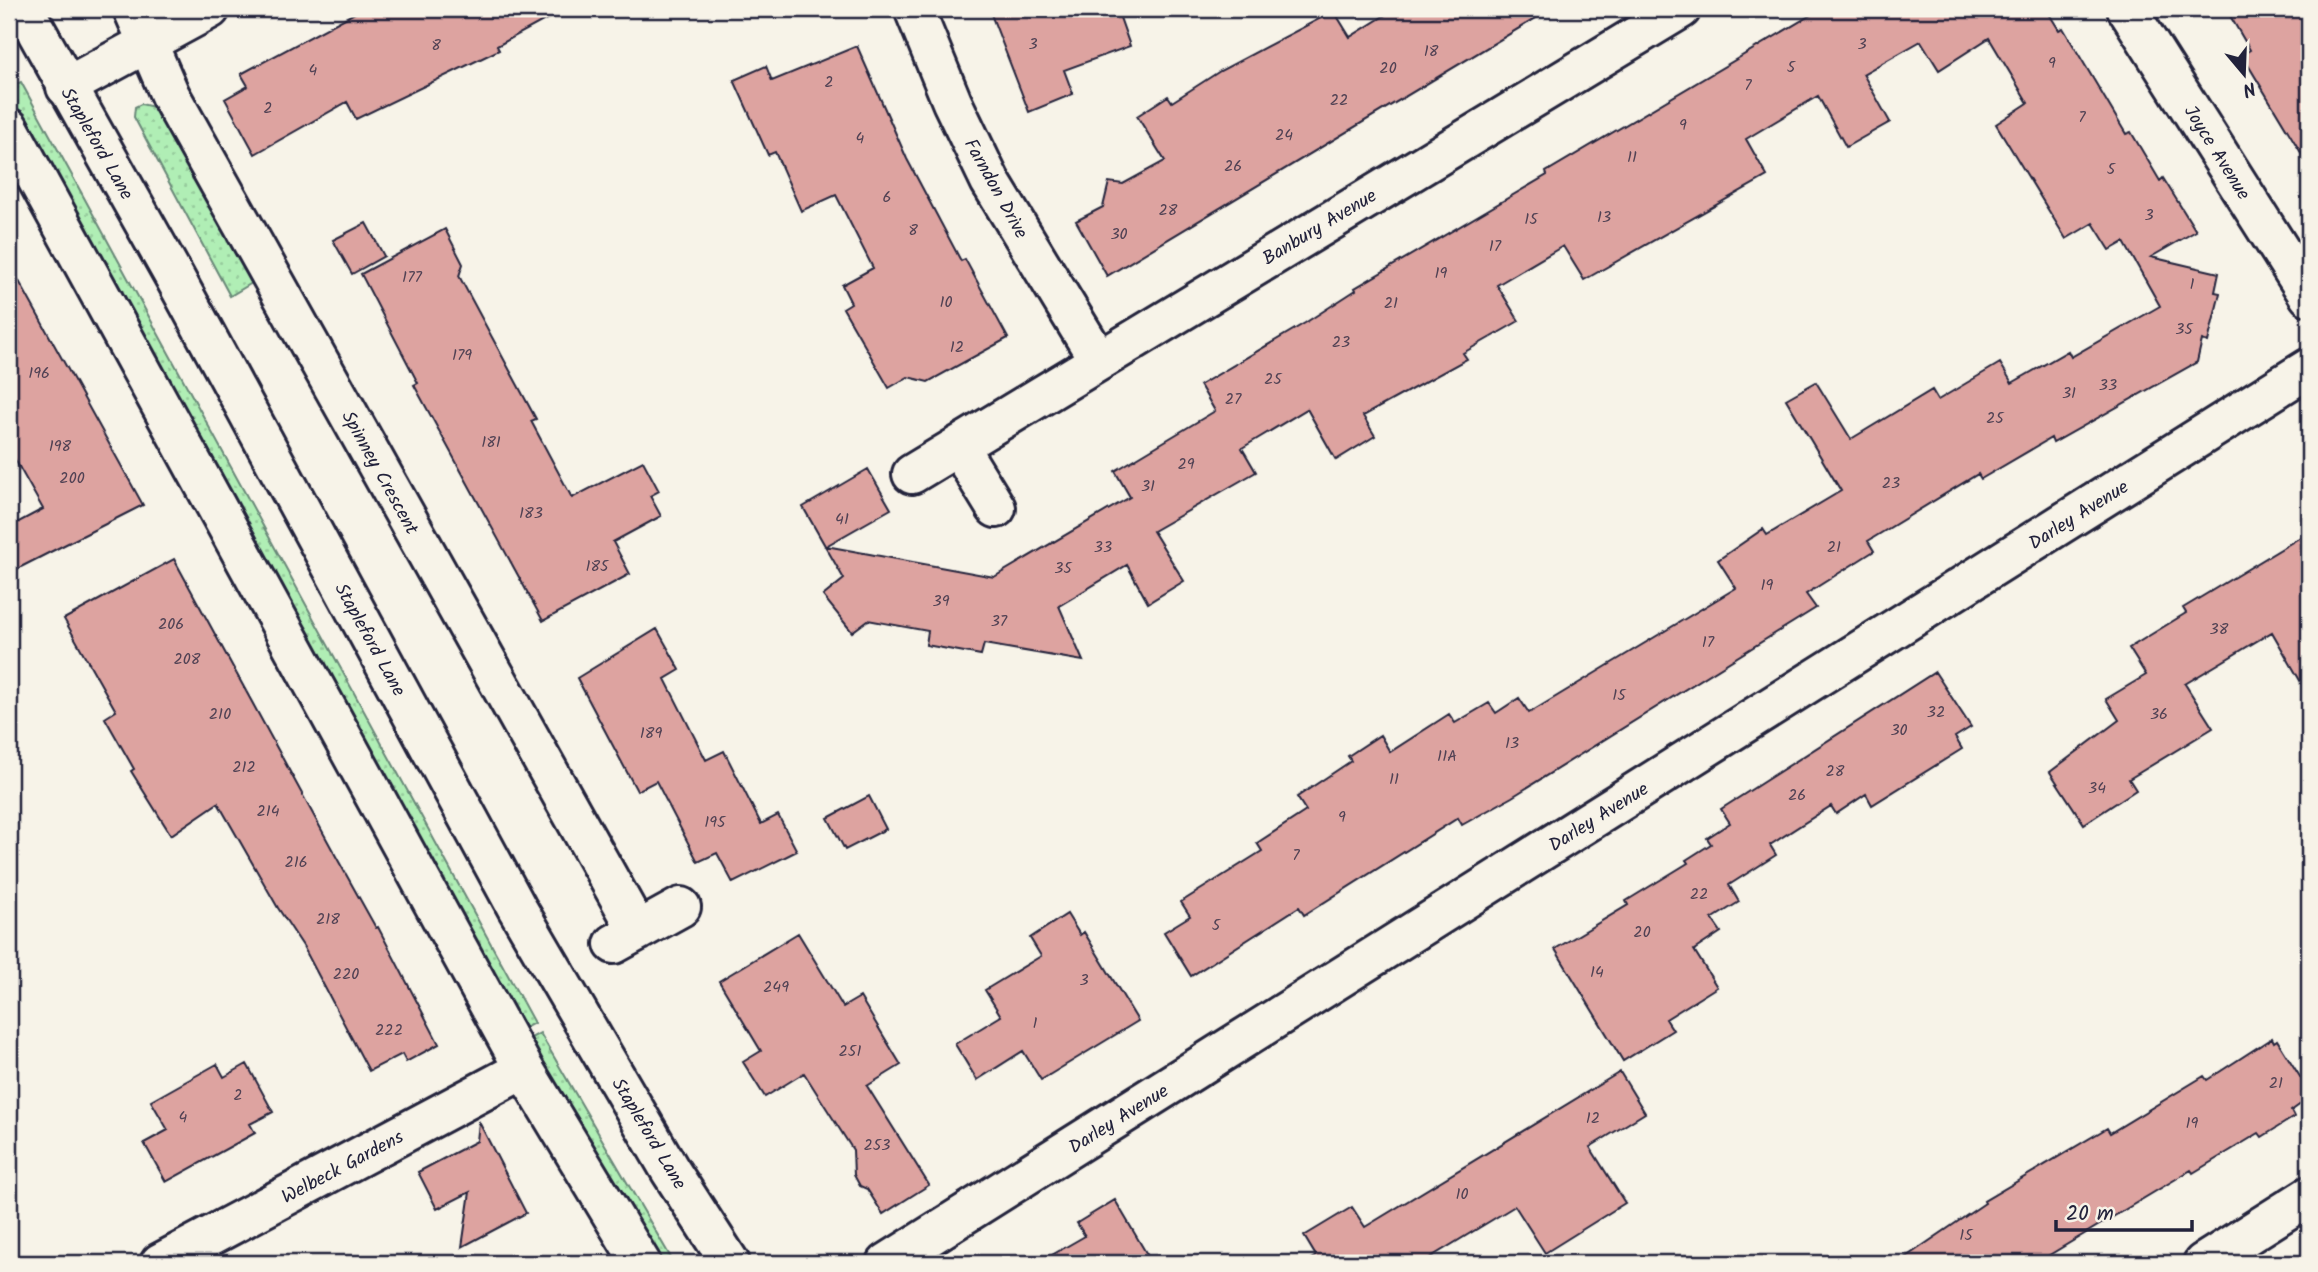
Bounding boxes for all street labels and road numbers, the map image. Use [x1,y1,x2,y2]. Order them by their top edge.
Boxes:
street label: Stapleford Lane [52,82,141,206]
street label: Joyce Avenue [2175,100,2258,207]
street label: Farndon Drive [955,133,1035,245]
street label: Banbury Avenue [1257,181,1383,274]
street label: Spinney Crescent [333,405,426,541]
street label: Darley Avenue [2023,473,2135,558]
street label: Stapleford Lane [326,578,413,703]
street label: Darley Avenue [1543,775,1655,860]
street label: Stapleford Lane [603,1072,694,1196]
street label: Darley Avenue [1063,1077,1175,1162]
street label: Welbeck Gardens [276,1123,409,1213]

